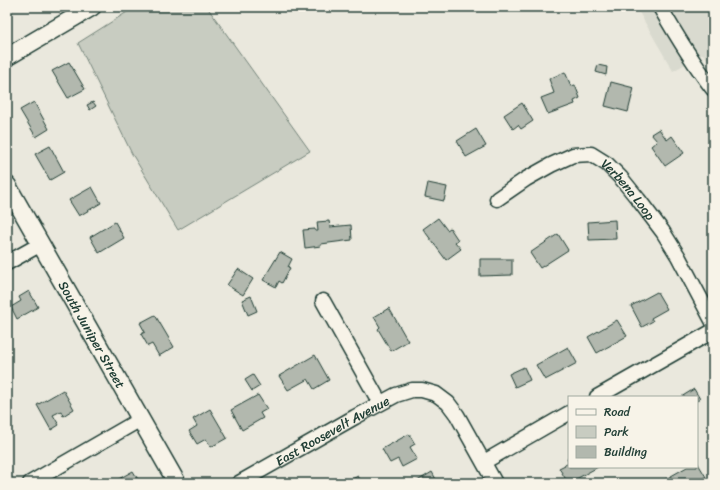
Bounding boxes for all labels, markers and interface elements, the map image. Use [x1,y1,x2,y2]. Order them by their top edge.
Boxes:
street label: Verbena Loop [597,152,661,225]
street label: South Juniper Street [52,276,132,393]
street label: East Roosevelt Avenue [271,389,394,472]
legend [568,396,698,468]
text: Road [604,401,631,423]
text: Park [604,421,629,443]
text: Building [604,441,647,463]

